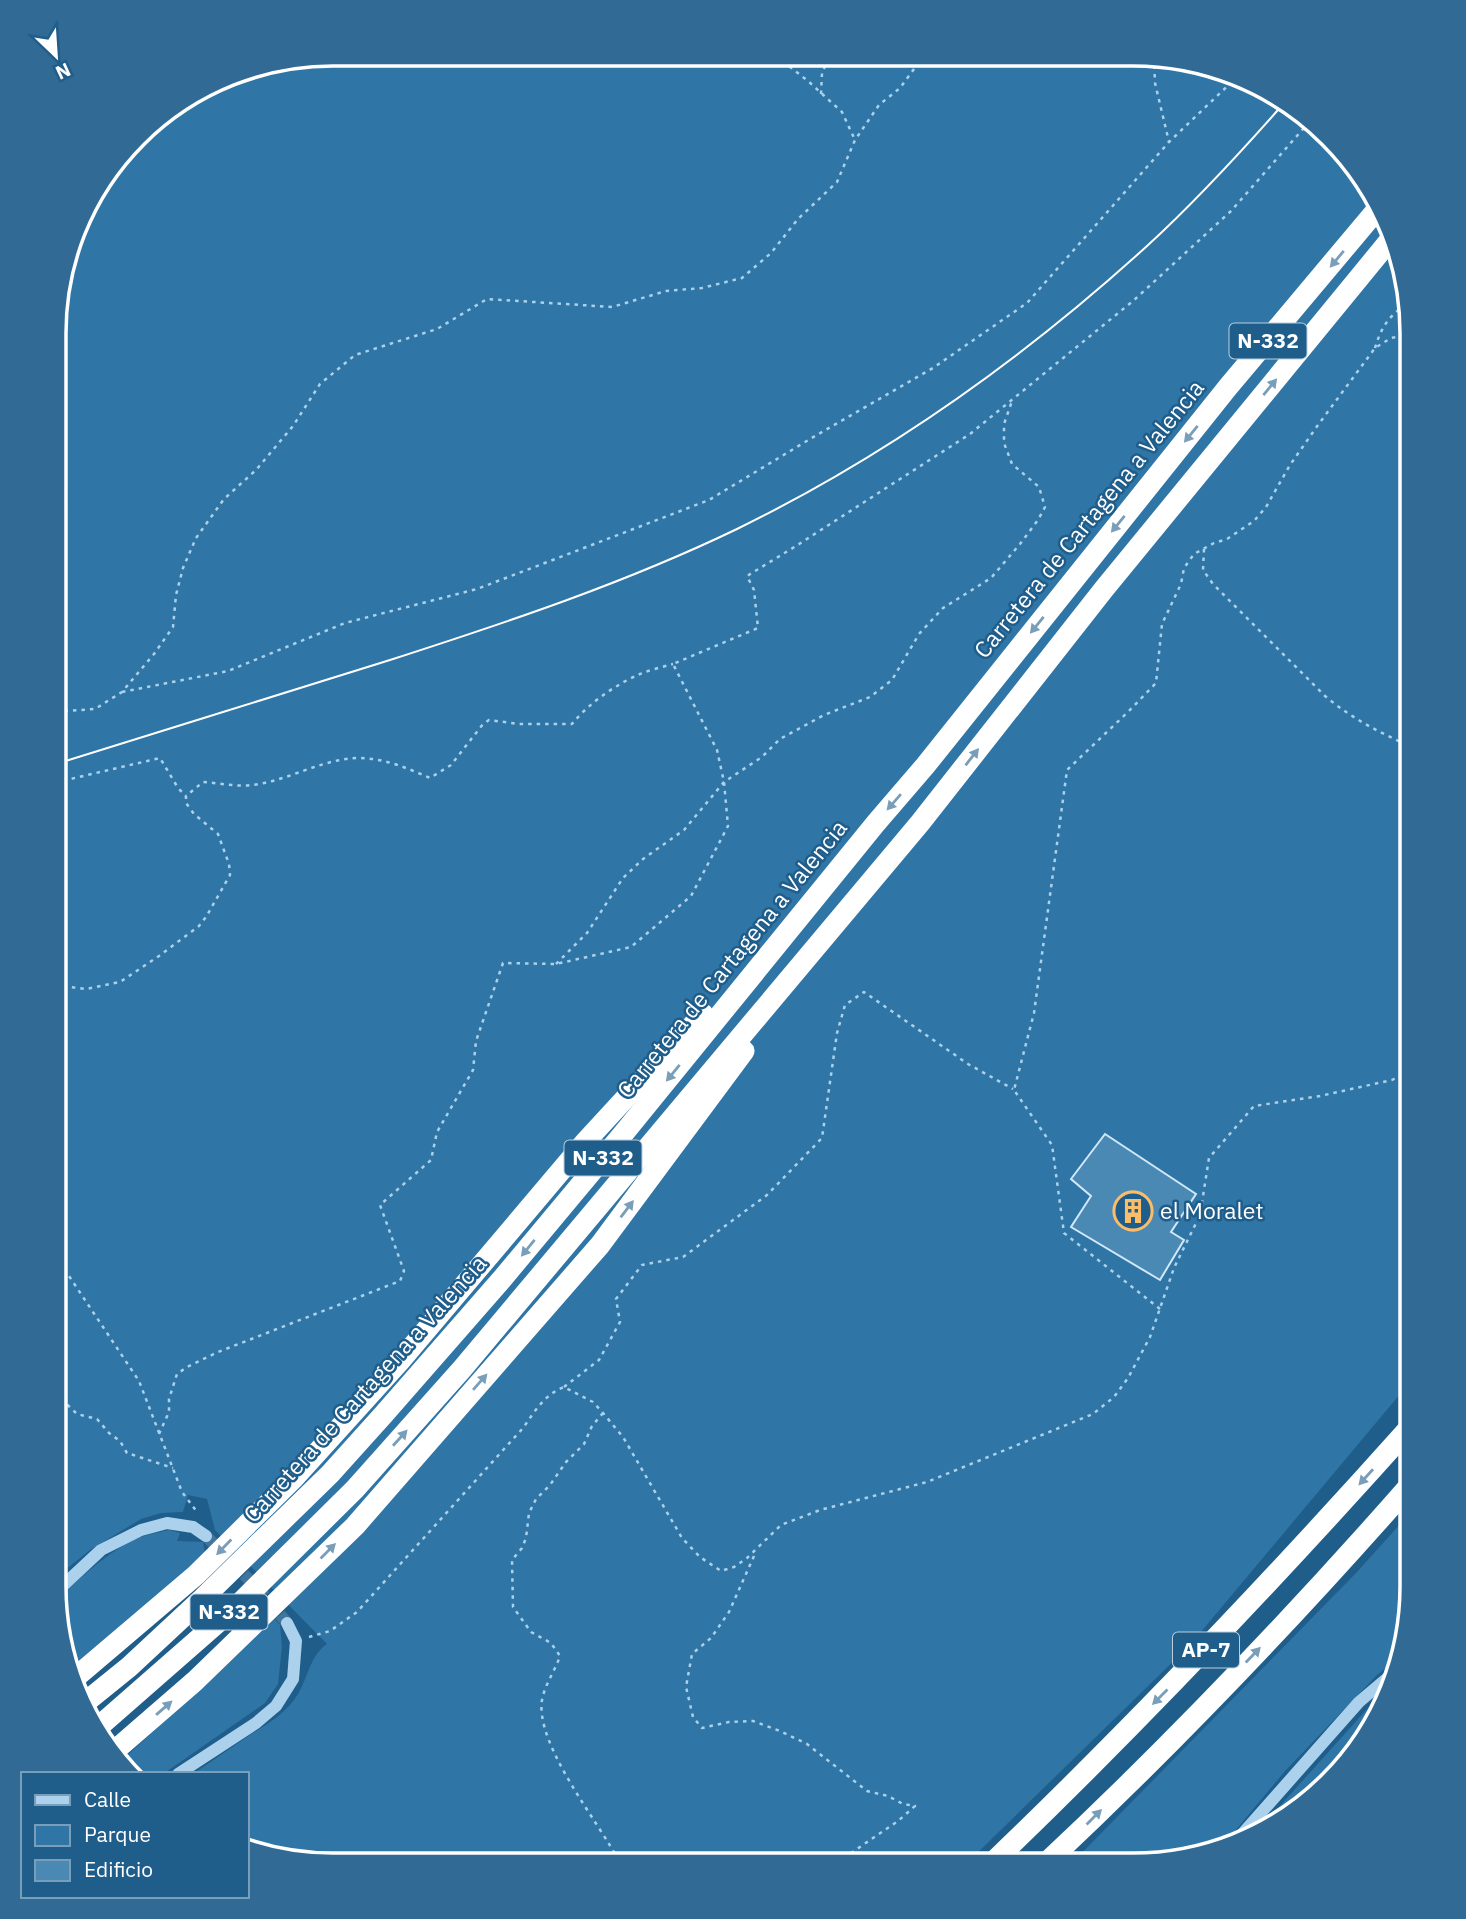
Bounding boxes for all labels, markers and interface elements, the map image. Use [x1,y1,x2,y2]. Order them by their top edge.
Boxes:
north arrow [21,21,91,91]
text: N [52,58,74,85]
one-way arrow [1329,250,1345,268]
road number: N-332 [1230,324,1306,358]
street label: Carretera de Cartagena a Valencia [967,373,1210,664]
one-way arrow [1262,378,1277,395]
one-way arrow [1184,424,1199,442]
one-way arrow [1111,515,1126,533]
one-way arrow [1031,616,1045,634]
one-way arrow [964,748,978,766]
one-way arrow [886,793,902,811]
street label: Carretera de Cartagena a Valencia [610,813,853,1104]
one-way arrow [666,1064,681,1082]
road number: N-332 [564,1140,642,1176]
building icon: el Moralet [1112,1190,1154,1232]
place label: el Moralet [1160,1195,1263,1225]
one-way arrow [620,1200,635,1218]
one-way arrow [521,1240,536,1257]
street label: Carretera de Cartagena a Valencia [236,1248,492,1528]
one-way arrow [472,1373,488,1391]
one-way arrow [392,1429,408,1447]
one-way arrow [1358,1468,1374,1486]
one-way arrow [216,1538,232,1555]
one-way arrow [320,1543,337,1560]
road number: N-332 [190,1594,268,1630]
road number: AP-7 [1173,1632,1239,1668]
one-way arrow [1245,1647,1261,1664]
one-way arrow [1153,1688,1169,1705]
one-way arrow [155,1700,173,1716]
legend [21,1772,248,1898]
text: Calle [84,1785,131,1813]
one-way arrow [1085,1808,1102,1825]
text: Parque [84,1820,151,1848]
text: Edificio [84,1855,153,1883]

